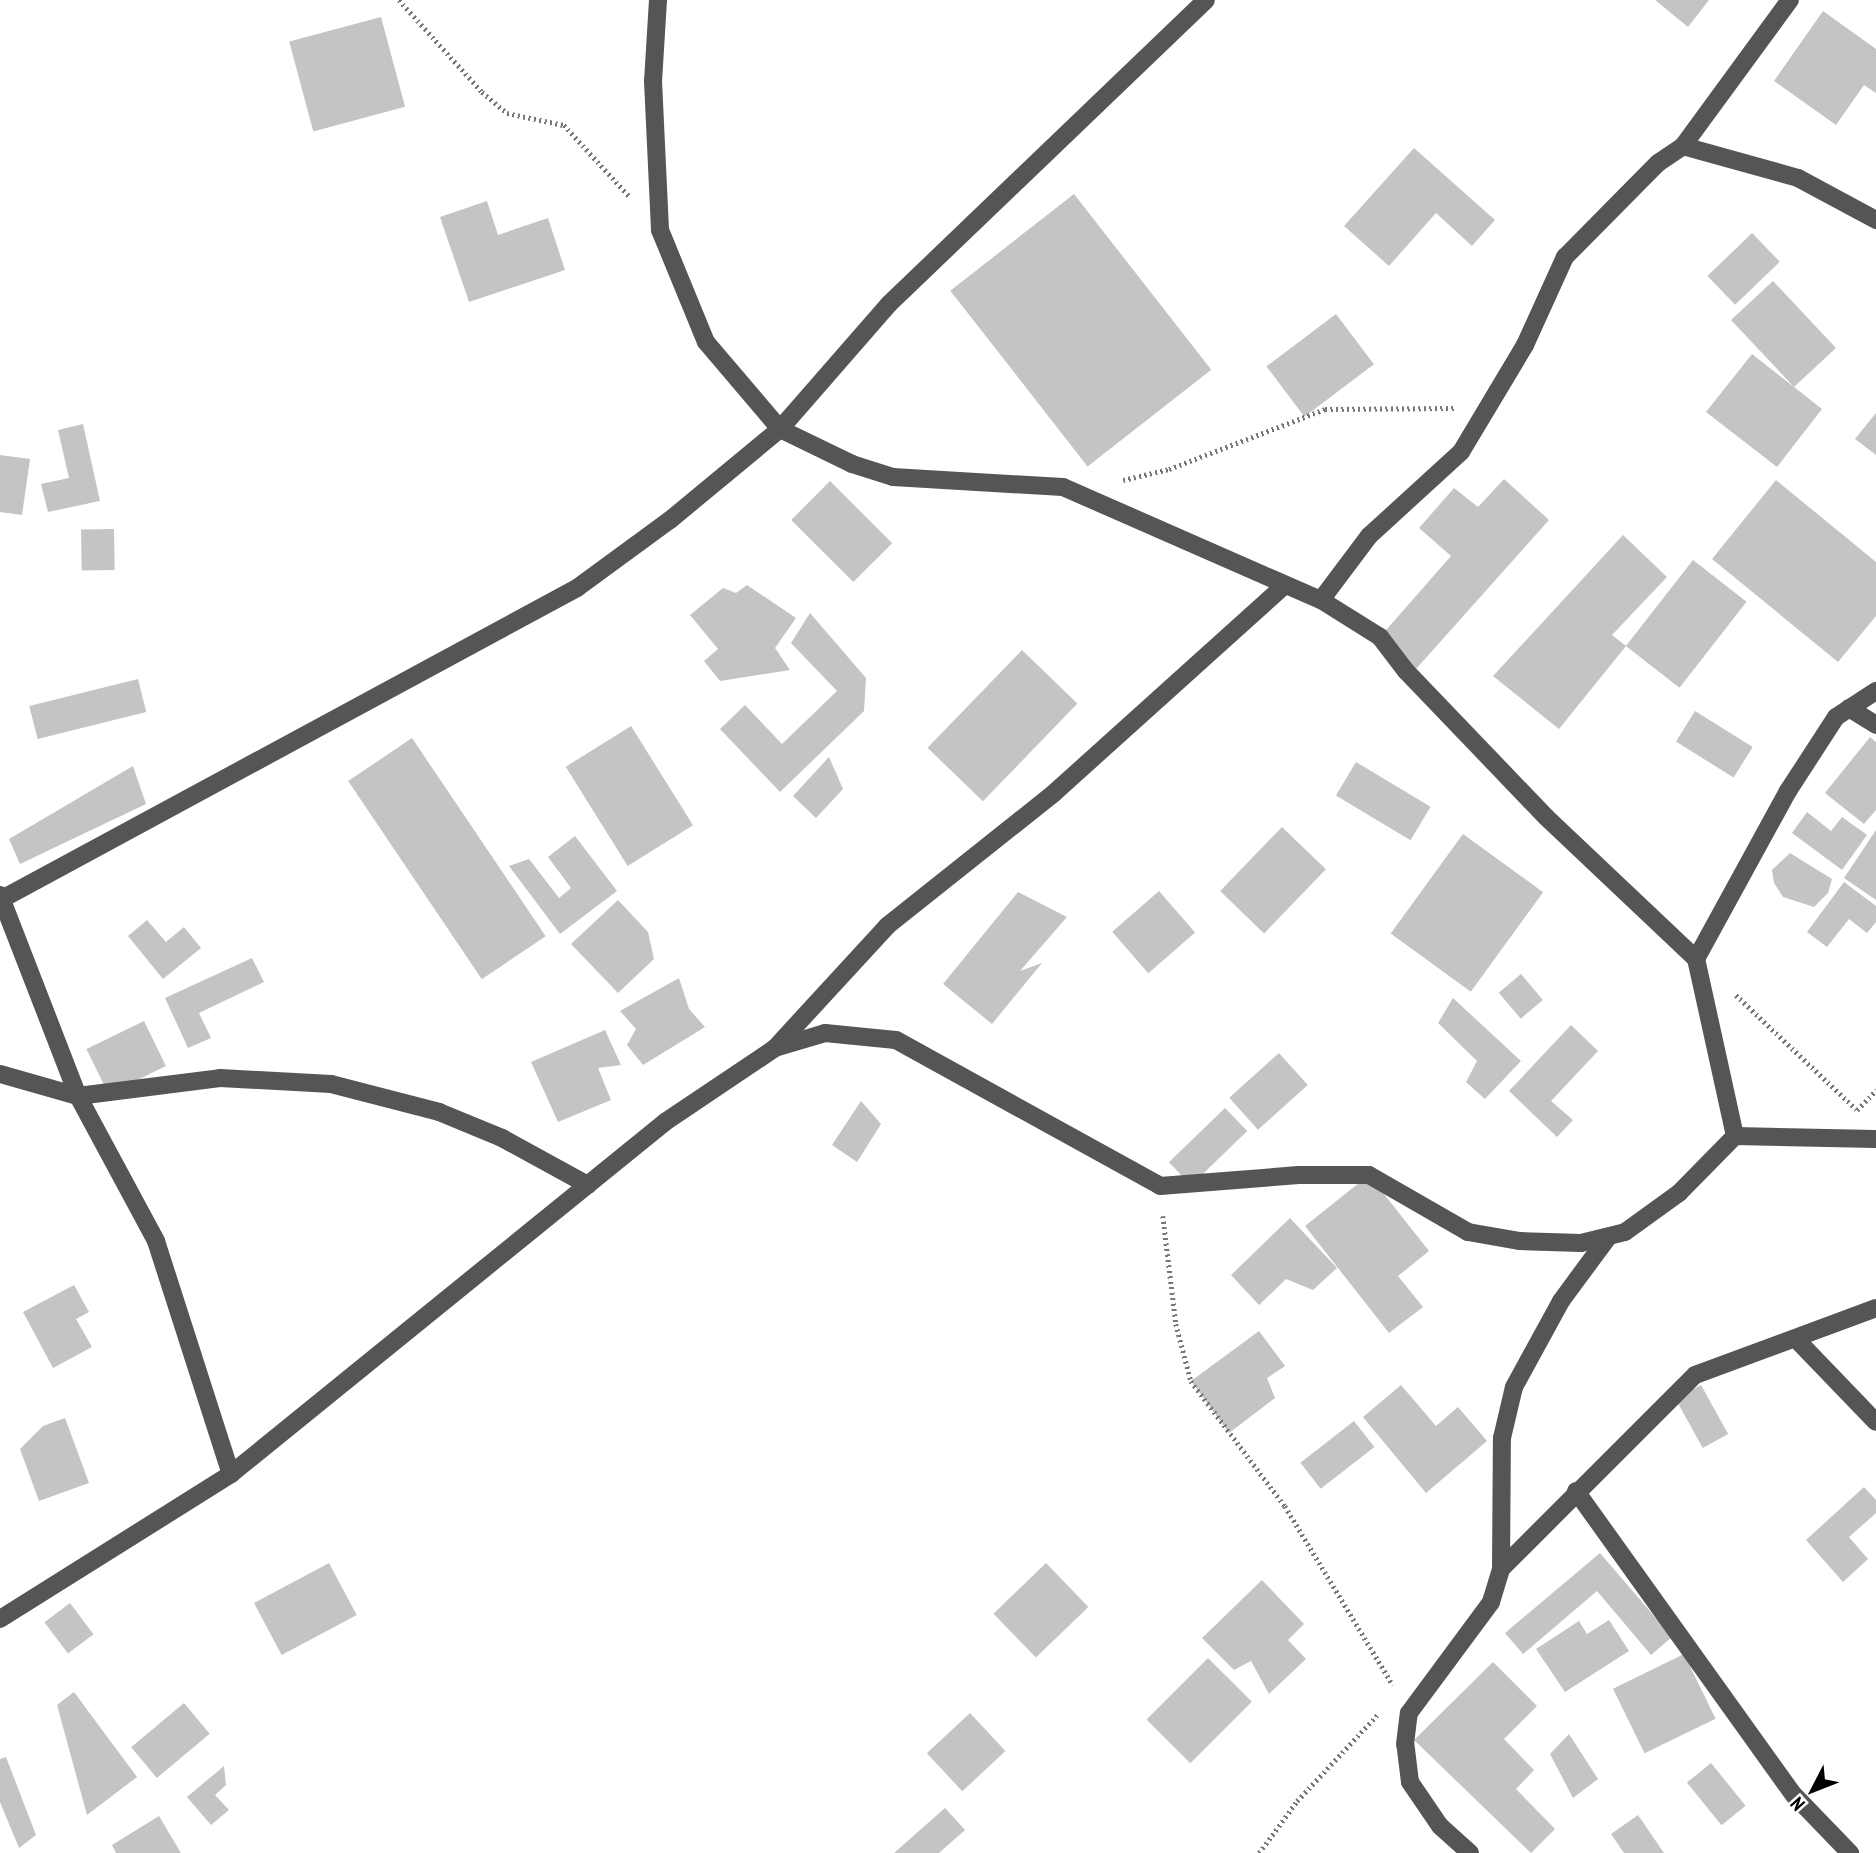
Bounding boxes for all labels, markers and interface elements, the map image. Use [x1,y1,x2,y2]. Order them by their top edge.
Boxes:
north arrow [1778,1755,1848,1825]
text: N [1785,1792,1810,1816]

